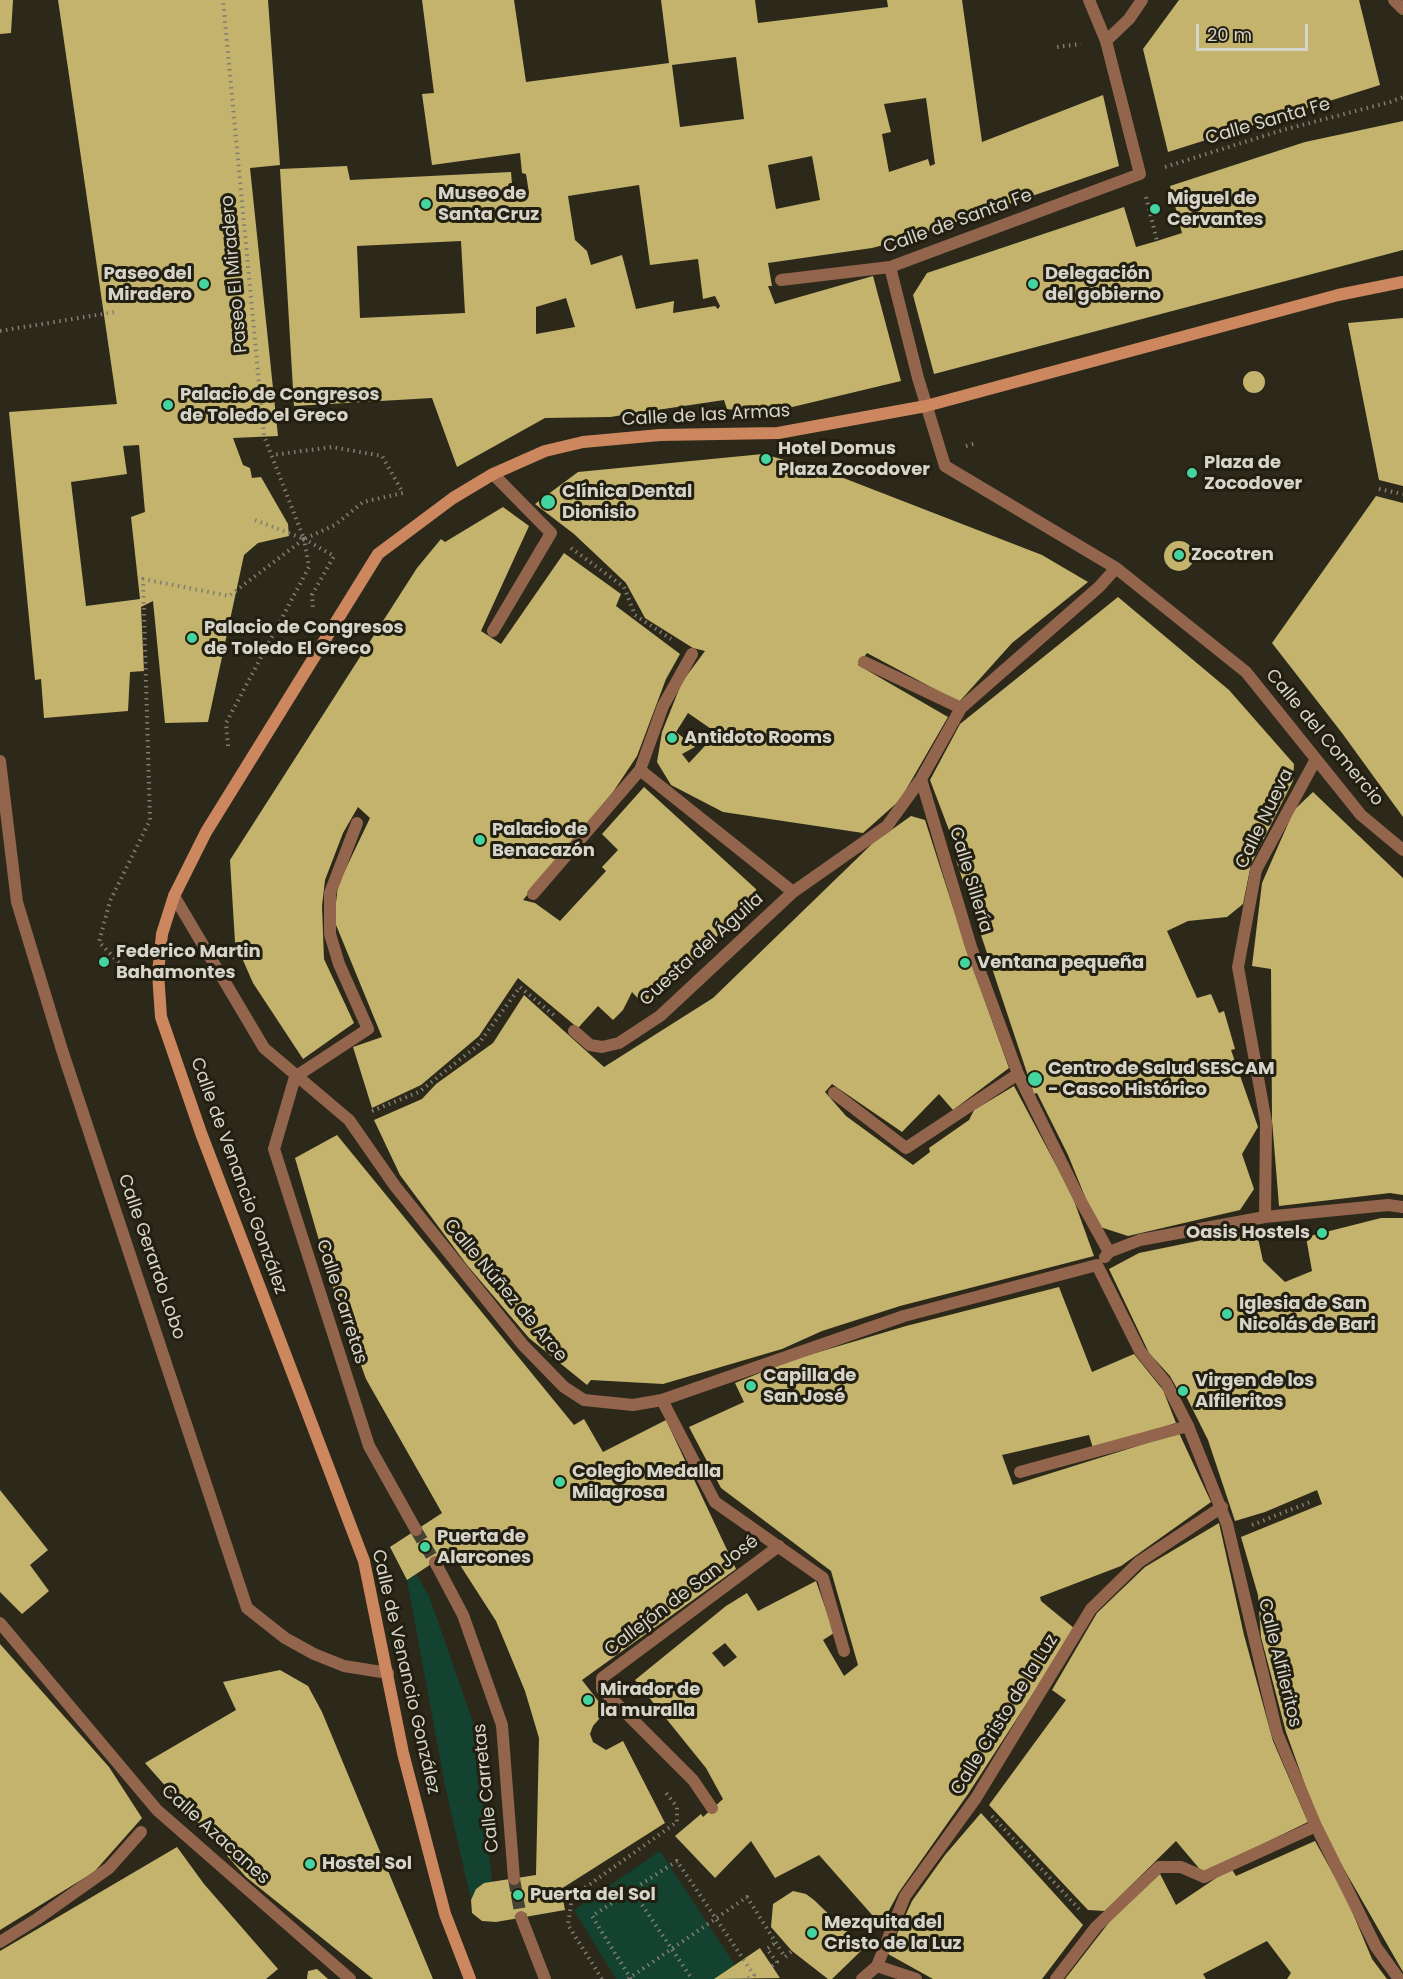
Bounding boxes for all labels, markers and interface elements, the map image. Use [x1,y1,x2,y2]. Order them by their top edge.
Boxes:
scale bar [1199,12,1312,50]
text: 20 m [1207,22,1252,47]
street label: Calle Santa Fe [1203,94,1333,150]
place label: Museo de Santa Cruz [438,183,539,226]
street label: Calle de Santa Fe [881,185,1035,259]
place label: Miguel de Cervantes [1167,188,1264,230]
street label: Paseo El Miradero [217,194,253,354]
marker: Museo de Santa Cruz [419,197,433,211]
marker: Miguel de Cervantes [1148,202,1162,216]
place label: Paseo del Miradero [104,263,192,306]
place label: Delegación del gobierno [1045,263,1161,306]
marker: Paseo del Miradero [197,277,211,291]
marker: Delegación del gobierno [1026,277,1040,291]
place label: Palacio de Congresos de Toledo el Greco [180,384,379,426]
marker: Palacio de Congresos de Toledo el Greco [161,398,175,412]
street label: Calle de las Armas [621,401,791,431]
place label: Hotel Domus Plaza Zocodover [778,438,930,480]
marker: Hotel Domus Plaza Zocodover [759,452,773,466]
place label: Plaza de Zocodover [1204,452,1302,494]
marker: Plaza de Zocodover [1185,466,1199,480]
place label: Clínica Dental Dionisio [562,481,692,524]
marker: Clínica Dental Dionisio [539,493,557,511]
place label: Zocotren [1191,544,1274,566]
marker: Zocotren [1172,548,1186,562]
place label: Palacio de Congresos de Toledo El Greco [204,617,403,660]
marker: Palacio de Congresos de Toledo El Greco [185,631,199,645]
street label: Calle del Comercio [1260,665,1388,811]
place label: Antidoto Rooms [684,727,832,749]
marker: Antidoto Rooms [665,731,679,745]
street label: Calle Nueva [1232,766,1298,872]
place label: Palacio de Benacazón [492,819,595,862]
street label: Calle Sillería [944,825,996,935]
marker: Palacio de Benacazón [473,833,487,847]
street label: Cuesta del Águila [636,889,768,1011]
place label: Federico Martin Bahamontes [116,941,261,984]
place label: Ventana pequeña [977,952,1144,974]
marker: Federico Martin Bahamontes [97,955,111,969]
marker: Ventana pequeña [958,956,972,970]
street label: Calle de Venancio González [185,1055,291,1297]
place label: Centro de Salud SESCAM - Casco Histórico [1048,1058,1275,1100]
marker: Centro de Salud SESCAM - Casco Histórico [1026,1070,1044,1088]
street label: Calle Gerardo Lobo [113,1172,189,1342]
street label: Calle Núñez de Arce [439,1215,571,1367]
place label: Oasis Hostels [1186,1222,1310,1244]
marker: Oasis Hostels [1315,1226,1329,1240]
street label: Calle Carretas [311,1237,371,1367]
place label: Iglesia de San Nicolás de Bari [1239,1293,1376,1336]
marker: Iglesia de San Nicolás de Bari [1220,1307,1234,1321]
place label: Capilla de San José [763,1365,856,1408]
place label: Virgen de los Alfileritos [1195,1370,1314,1412]
marker: Capilla de San José [744,1379,758,1393]
marker: Virgen de los Alfileritos [1176,1384,1190,1398]
place label: Colegio Medalla Milagrosa [572,1461,721,1504]
marker: Colegio Medalla Milagrosa [553,1475,567,1489]
place label: Puerta de Alarcones [437,1526,531,1568]
street label: Callejón de San José [601,1531,763,1661]
marker: Puerta de Alarcones [418,1540,432,1554]
street label: Calle de Venancio González [366,1548,444,1796]
street label: Calle Alfileritos [1253,1596,1305,1730]
street label: Calle Cristo de la Luz [947,1631,1063,1799]
place label: Mirador de la muralla [600,1679,700,1722]
marker: Mirador de la muralla [581,1693,595,1707]
street label: Calle Carretas [469,1722,505,1854]
street label: Calle Azacanes [156,1781,274,1889]
place label: Hostel Sol [322,1853,412,1875]
marker: Hostel Sol [303,1857,317,1871]
place label: Puerta del Sol [530,1884,656,1906]
marker: Puerta del Sol [511,1888,525,1902]
place label: Mezquita del Cristo de la Luz [824,1912,961,1954]
marker: Mezquita del Cristo de la Luz [805,1926,819,1940]

